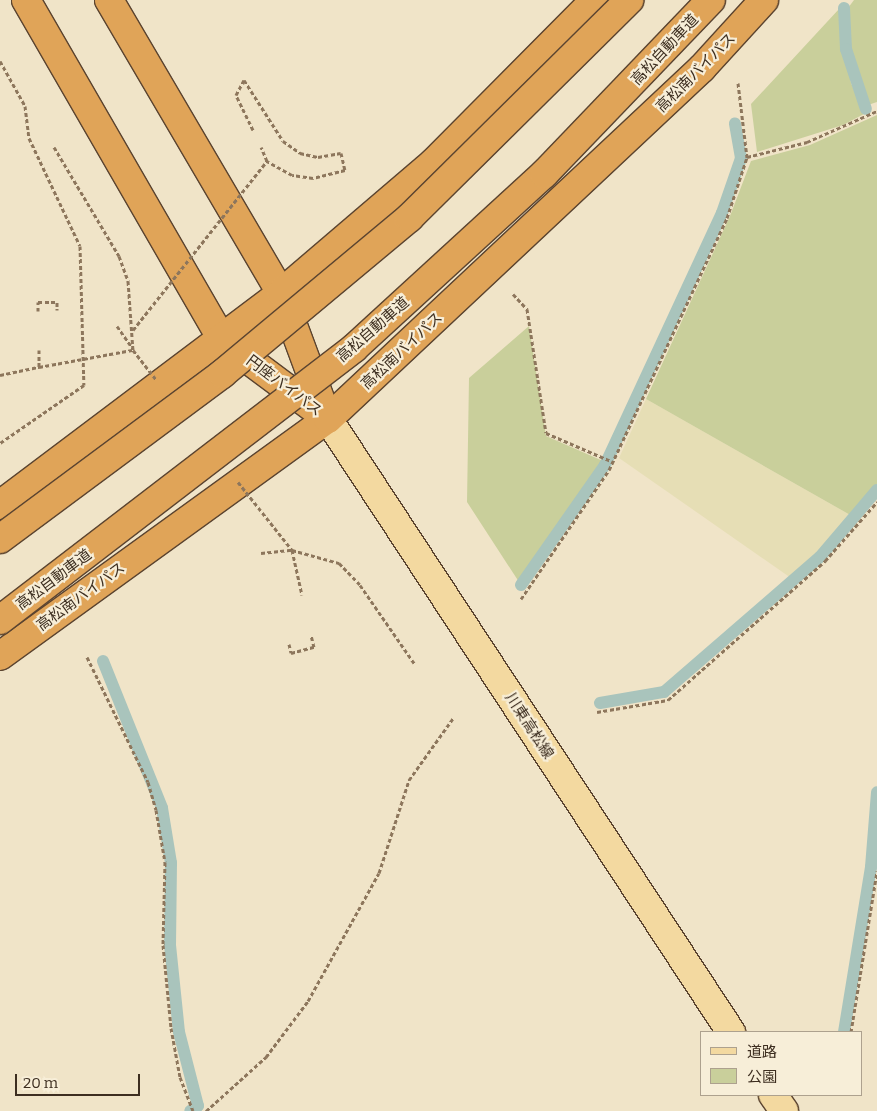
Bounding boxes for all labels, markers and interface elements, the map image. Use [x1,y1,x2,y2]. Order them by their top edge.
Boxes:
street label: 高松自動車道 [628,11,702,89]
street label: 高松南バイパス [653,30,739,116]
street label: 高松自動車道 [333,294,413,366]
street label: 高松南バイパス [357,309,447,393]
street label: 円座バイパス [243,352,325,420]
street label: 高松自動車道 [13,546,95,614]
street label: 高松南バイパス [33,559,129,635]
street label: 川東高松線 [501,690,557,762]
legend [700,1031,862,1096]
text: 道路 [747,1043,777,1061]
scale bar [18,1064,142,1096]
text: 公園 [747,1068,777,1086]
text: 20 m [23,1074,58,1092]

